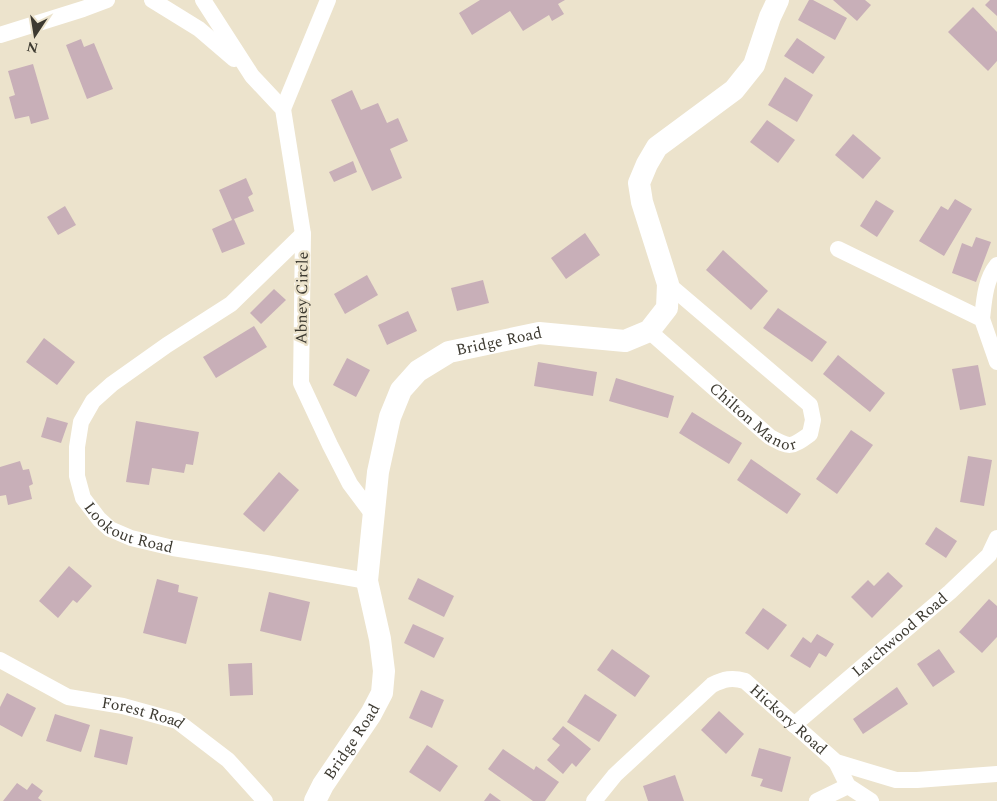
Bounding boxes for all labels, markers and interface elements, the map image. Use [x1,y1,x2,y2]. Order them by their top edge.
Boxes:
north arrow [10,10,60,60]
text: N [25,36,40,59]
street label: Abney Circle [289,252,315,344]
street label: Bridge Road [454,321,544,362]
street label: Chilton Manor [704,377,799,457]
street label: Lookout Road [78,497,176,560]
street label: Larchwood Road [846,587,953,683]
street label: Hickory Road [744,678,833,761]
street label: Forest Road [100,691,190,735]
street label: Bridge Road [318,699,386,785]

